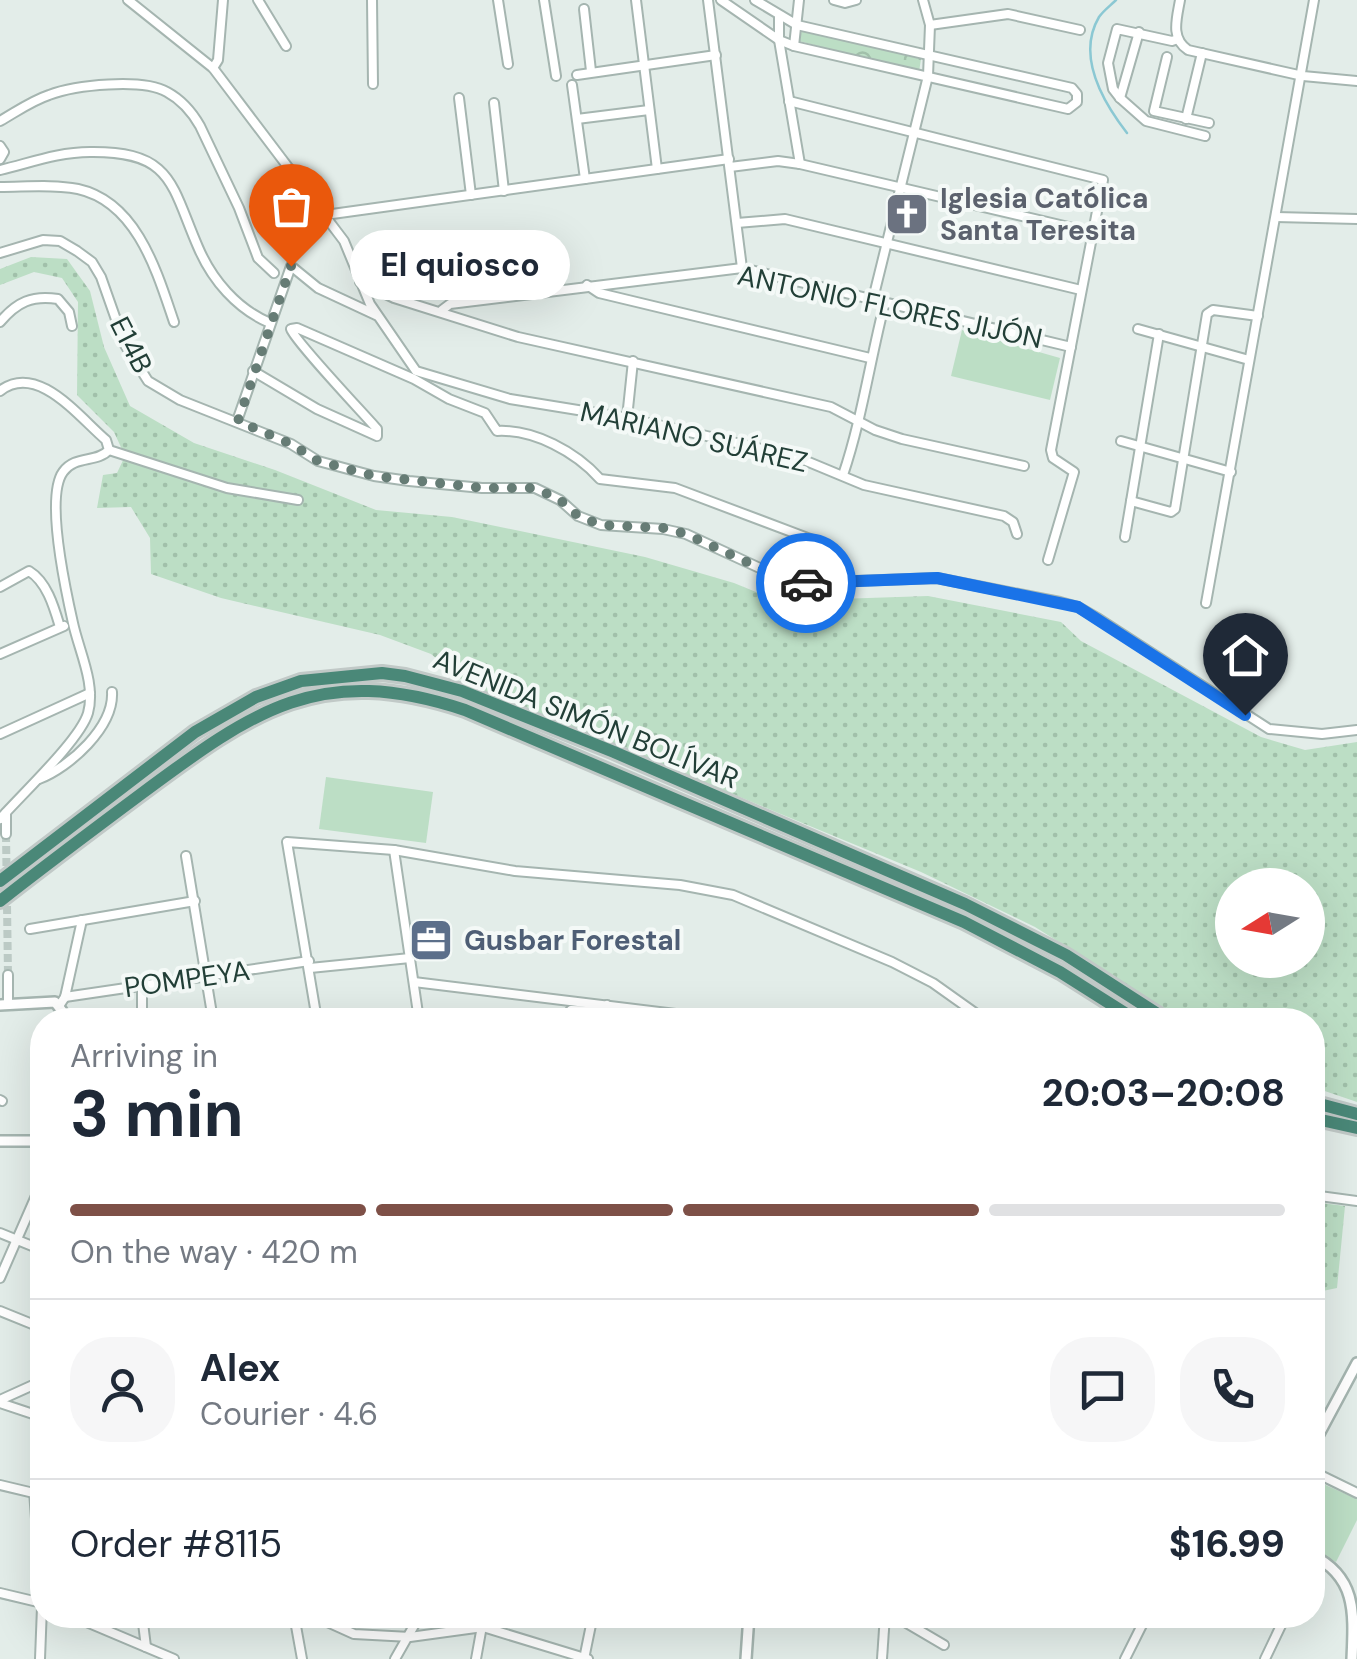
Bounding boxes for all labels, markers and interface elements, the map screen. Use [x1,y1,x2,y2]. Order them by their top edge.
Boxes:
pin [249,164,334,267]
icon: bag [264,179,319,234]
place label: Iglesia Católica Santa Teresita [940,180,1149,249]
church icon: Iglesia Católica Santa Teresita [884,191,930,237]
callout: El quiosco [351,231,571,301]
text: El quiosco [380,244,540,286]
street label: ANTONIO FLORES JIJÓN [734,257,1046,357]
street label: E14B [101,311,161,379]
street label: MARIANO SUÁREZ [577,393,811,481]
courier [756,533,856,633]
icon: car [779,556,834,611]
pin [1203,613,1288,716]
icon: home [1218,628,1273,683]
street label: AVENIDA SIMÓN BOLÍVAR [428,641,744,797]
north arrow [1215,868,1325,978]
map controls [1215,868,1325,978]
office icon: Gusbar Forestal [408,917,454,963]
place label: Gusbar Forestal [464,922,681,959]
street label: POMPEYA [122,952,252,1006]
text: Arriving in [70,1035,218,1077]
text: 20:03–20:08 [1042,1068,1285,1118]
text: 3 min [70,1072,244,1156]
text: On the way · 420 m [70,1231,358,1273]
button: person [70,1337,175,1442]
button: chat [1050,1337,1155,1442]
button: phone [1180,1337,1285,1442]
text: Alex [200,1343,280,1393]
text: Courier · 4.6 [200,1393,378,1435]
text: Order #8115 [70,1519,282,1569]
text: $16.99 [1169,1519,1285,1569]

